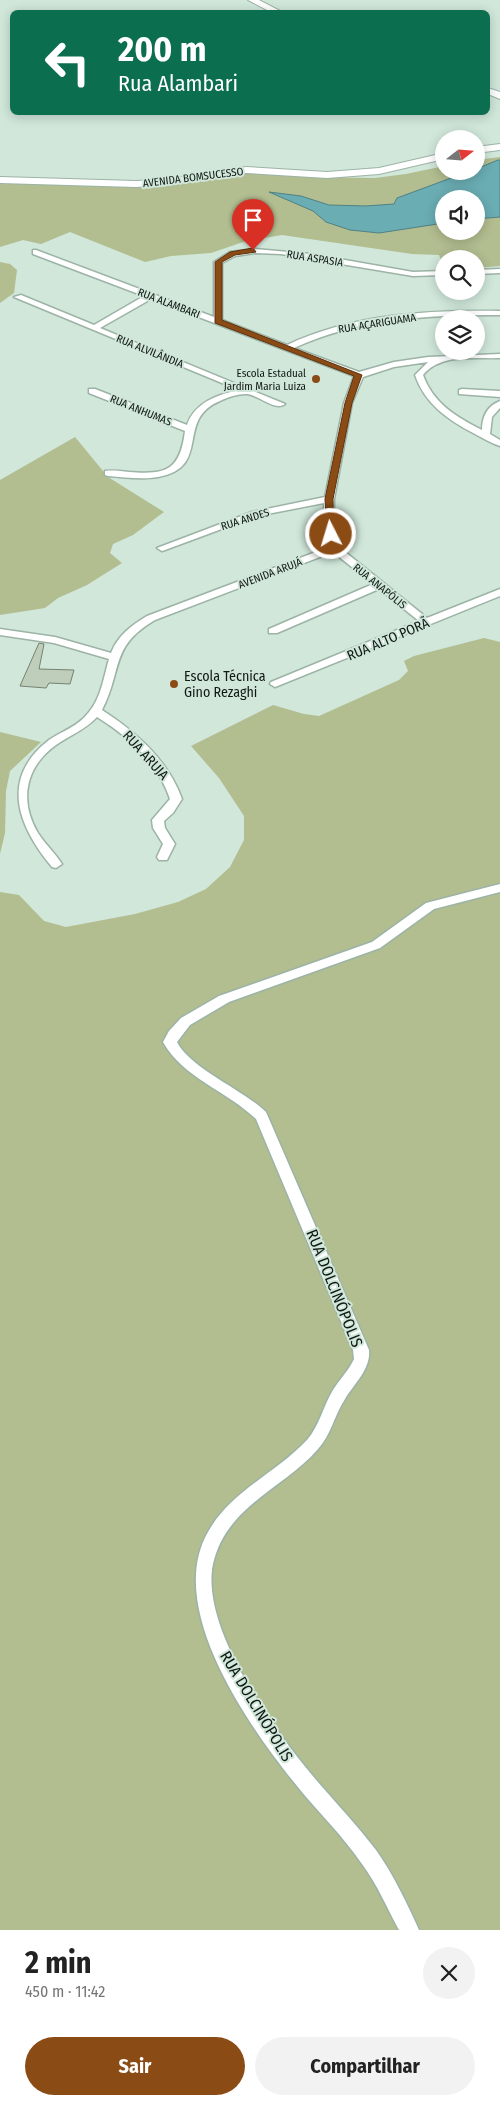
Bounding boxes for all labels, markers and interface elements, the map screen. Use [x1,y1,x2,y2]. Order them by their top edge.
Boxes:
text: 200 m [118,28,206,70]
icon: left [35,30,100,95]
text: Rua Alambari [118,70,238,97]
north arrow [435,130,485,180]
map controls [435,130,485,360]
street label: AVENIDA BOMSUCESSO [142,165,244,190]
button: sound [435,190,485,240]
pin [232,199,274,250]
icon: arrive [239,206,267,234]
street label: RUA ASPASIA [286,248,344,269]
button: search [435,250,485,300]
street label: RUA ALAMBARI [136,286,202,321]
button: layers [435,310,485,360]
street label: RUA AÇARIGUAMA [337,311,417,336]
street label: RUA ALVILÂNDIA [114,332,186,371]
place label: Escola Estadual Jardim Maria Luiza [224,367,306,393]
marker: Escola Estadual Jardim Maria Luiza [310,373,322,385]
street label: RUA ANHUMAS [108,392,174,429]
street label: RUA ANDES [219,506,271,533]
position arrow [304,507,356,559]
street label: AVENIDA ARUJÁ [236,554,304,592]
street label: RUA ANAPÓLIS [350,560,410,612]
street label: RUA ALTO PORÃ [344,614,433,664]
place label: Escola Técnica Gino Rezaghi [184,668,266,701]
marker: Escola Técnica Gino Rezaghi [168,678,180,690]
street label: RUA ARUJA [119,727,173,784]
street label: RUA DOLCINÓPOLIS [302,1226,367,1350]
street label: RUA DOLCINÓPOLIS [216,1648,297,1765]
text: 2 min [25,1945,92,1981]
button: close [423,1947,475,1999]
text: 450 m · 11:42 [25,1982,105,2001]
button: Sair [25,2037,245,2095]
button: Compartilhar [255,2037,475,2095]

